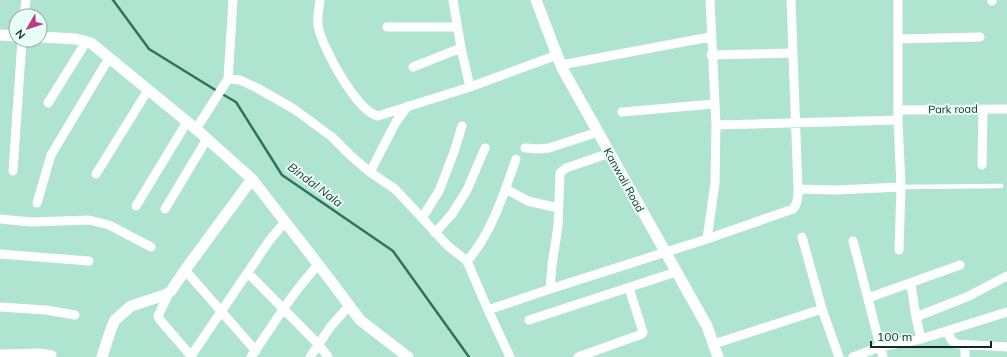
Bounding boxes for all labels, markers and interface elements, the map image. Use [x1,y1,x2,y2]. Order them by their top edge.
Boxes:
north arrow [8,8,48,48]
text: N [12,27,28,42]
street label: Park road [928,102,978,116]
street label: Kanwali Road [601,146,647,214]
water label: Bindal Nala [285,159,346,210]
scale bar [871,323,991,349]
text: 100 m [877,329,912,344]

